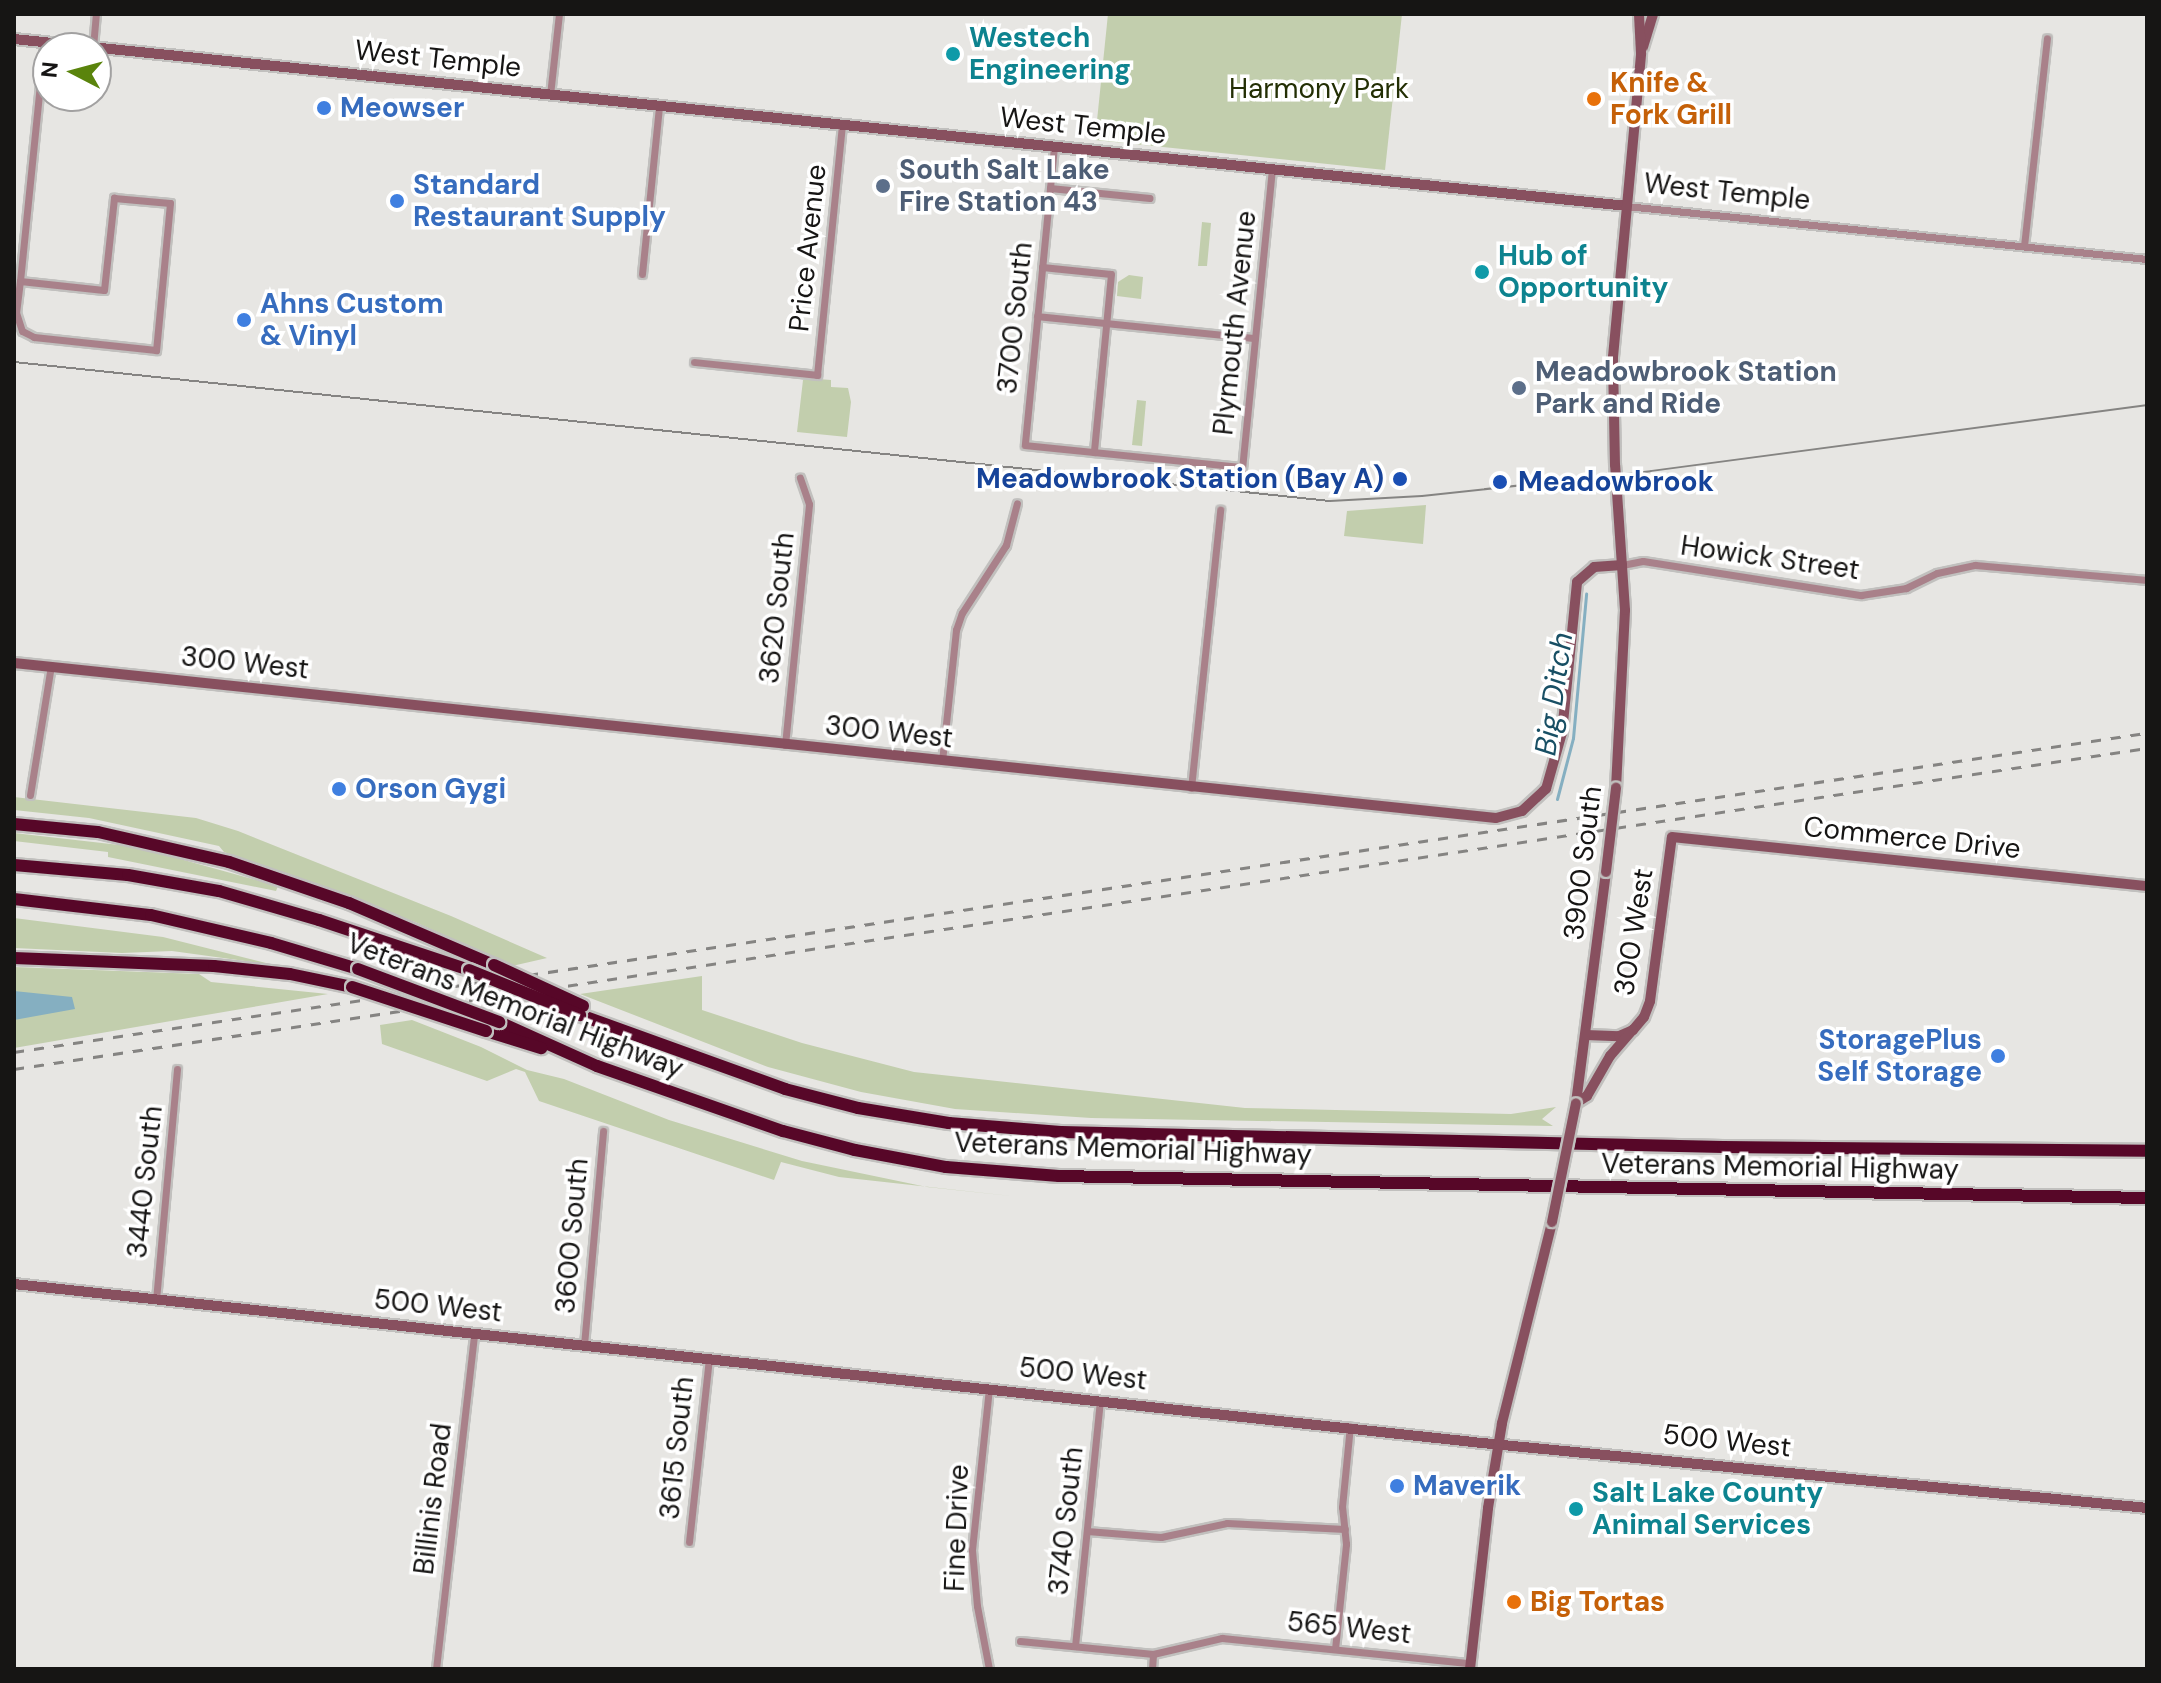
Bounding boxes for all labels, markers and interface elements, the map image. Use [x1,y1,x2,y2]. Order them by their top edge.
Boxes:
place label: Westech Engineering [969,21,1131,87]
north arrow [32,32,112,112]
street label: West Temple [353,34,523,84]
marker: Westech Engineering [944,45,962,63]
text: N [34,60,65,79]
place label: Knife & Fork Grill [1610,66,1732,132]
park label: Harmony Park [1229,72,1409,106]
marker: Knife & Fork Grill [1585,90,1603,108]
place label: Meowser [340,91,464,125]
marker: Meowser [315,99,333,117]
street label: West Temple [998,101,1168,151]
place label: South Salt Lake Fire Station 43 [899,153,1110,219]
street label: Price Avenue [783,163,833,333]
street label: West Temple [1642,167,1812,217]
place label: Standard Restaurant Supply [413,168,666,234]
marker: South Salt Lake Fire Station 43 [874,177,892,195]
marker: Standard Restaurant Supply [388,192,406,210]
street label: Plymouth Avenue [1207,209,1263,437]
place label: Hub of Opportunity [1498,239,1669,305]
street label: 3700 South [990,240,1040,396]
marker: Hub of Opportunity [1473,263,1491,281]
place label: Ahns Custom & Vinyl [260,287,443,353]
marker: Ahns Custom & Vinyl [235,311,253,329]
place label: Meadowbrook Station Park and Ride [1535,355,1837,421]
marker: Meadowbrook Station Park and Ride [1510,379,1528,397]
place label: Meadowbrook Station (Bay A) [976,462,1384,496]
place label: Meadowbrook [1518,465,1714,499]
marker: Meadowbrook Station (Bay A) [1391,470,1409,488]
marker: Meadowbrook [1489,471,1511,493]
street label: Howick Street [1678,529,1862,587]
street label: 3620 South [752,531,802,685]
water label: Big Ditch [1528,630,1580,758]
street label: 300 West [179,640,311,686]
street label: 300 West [823,709,955,755]
place label: Orson Gygi [355,772,506,806]
marker: Orson Gygi [330,780,348,798]
street label: 3900 South [1557,784,1609,942]
street label: Commerce Drive [1802,810,2022,866]
street label: 300 West [1607,866,1661,998]
street label: Veterans Memorial Highway [342,926,688,1086]
place label: StoragePlus Self Storage [1817,1023,1982,1089]
marker: StoragePlus Self Storage [1989,1047,2007,1065]
street label: 3440 South [120,1104,170,1260]
street label: Veterans Memorial Highway [954,1126,1312,1172]
street label: Veterans Memorial Highway [1601,1147,1959,1187]
street label: 3600 South [548,1157,596,1315]
street label: 500 West [372,1283,504,1329]
street label: 500 West [1017,1351,1149,1397]
street label: 3615 South [653,1375,701,1521]
street label: 500 West [1661,1418,1793,1464]
street label: Billinis Road [407,1421,459,1577]
street label: 3740 South [1042,1445,1090,1597]
street label: Fine Drive [938,1464,976,1592]
place label: Maverik [1413,1469,1521,1503]
place label: Salt Lake County Animal Services [1592,1476,1823,1542]
marker: Maverik [1388,1477,1406,1495]
marker: Salt Lake County Animal Services [1567,1500,1585,1518]
place label: Big Tortas [1530,1585,1665,1619]
marker: Big Tortas [1505,1593,1523,1611]
street label: 565 West [1285,1605,1413,1651]

